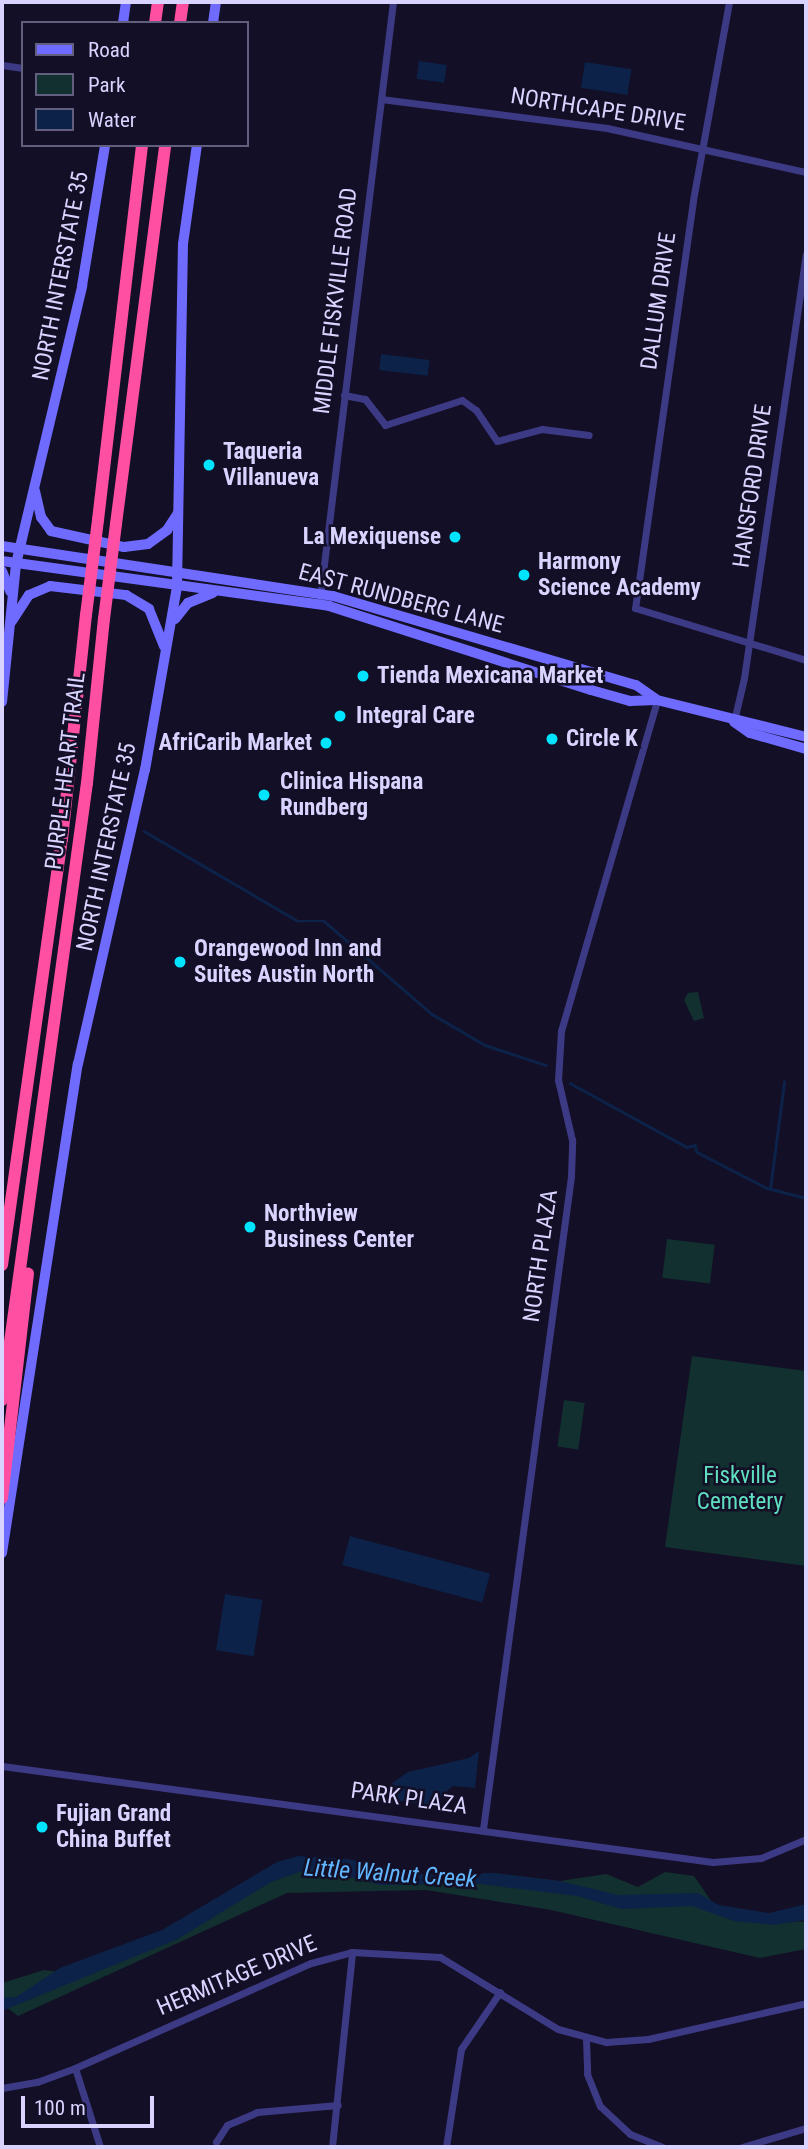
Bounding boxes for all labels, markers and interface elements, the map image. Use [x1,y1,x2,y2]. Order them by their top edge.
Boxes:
legend [21,21,248,147]
text: Road [88,38,130,62]
text: Park [88,73,125,97]
street label: NORTHCAPE DRIVE [509,83,687,137]
text: Water [88,108,136,132]
street label: NORTH INTERSTATE 35 [27,169,95,383]
street label: MIDDLE FISKVILLE ROAD [308,186,364,416]
street label: DALLUM DRIVE [636,231,682,371]
street label: HANSFORD DRIVE [728,402,778,570]
place label: Taqueria Villanueva [223,438,319,492]
marker: Taqueria Villanueva [201,457,217,473]
place label: La Mexiquense [303,523,441,551]
marker: La Mexiquense [447,529,463,545]
place label: Harmony Science Academy [538,548,701,602]
street label: EAST RUNDBERG LANE [295,558,507,640]
marker: Harmony Science Academy [516,567,532,583]
place label: Tienda Mexicana Market [377,662,603,690]
marker: Tienda Mexicana Market [355,668,371,684]
street label: PURPLE HEART TRAIL [40,670,92,872]
place label: Integral Care [356,702,475,730]
marker: Integral Care [330,706,350,726]
place label: Circle K [566,725,638,753]
place label: AfriCarib Market [159,729,312,757]
marker: Circle K [544,731,560,747]
marker: AfriCarib Market [318,735,334,751]
street label: NORTH INTERSTATE 35 [71,740,143,954]
place label: Clinica Hispana Rundberg [280,768,423,822]
marker: Clinica Hispana Rundberg [254,785,274,805]
place label: Orangewood Inn and Suites Austin North [194,935,382,989]
marker: Orangewood Inn and Suites Austin North [172,954,188,970]
street label: NORTH PLAZA [518,1188,564,1324]
place label: Northview Business Center [264,1200,414,1254]
marker: Northview Business Center [242,1219,258,1235]
park label: Fiskville Cemetery [697,1462,783,1516]
street label: PARK PLAZA [349,1777,469,1821]
place label: Fujian Grand China Buffet [56,1800,171,1854]
marker: Fujian Grand China Buffet [34,1819,50,1835]
water label: Little Walnut Creek [303,1854,477,1894]
street label: HERMITAGE DRIVE [153,1930,321,2022]
scale bar [24,2082,158,2126]
text: 100 m [34,2096,86,2120]

